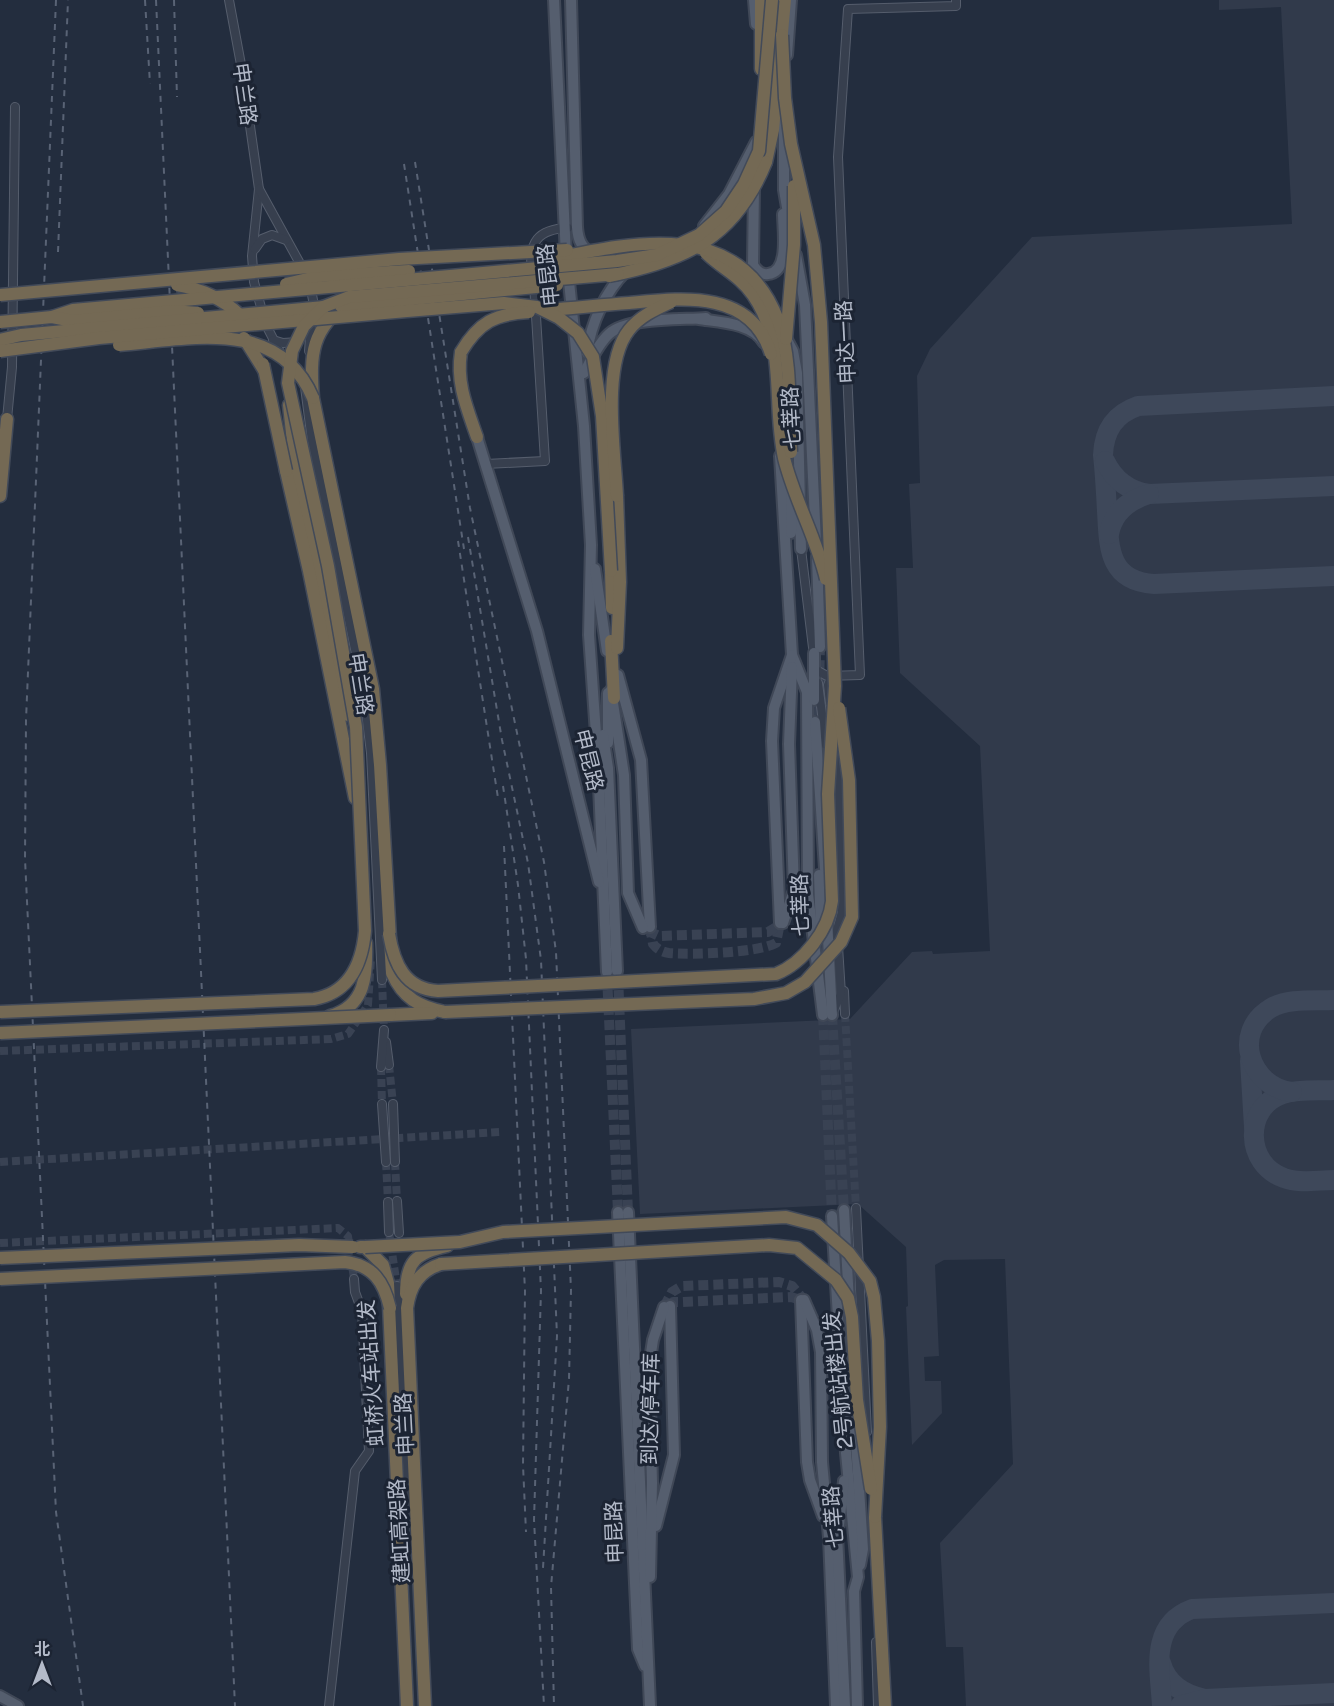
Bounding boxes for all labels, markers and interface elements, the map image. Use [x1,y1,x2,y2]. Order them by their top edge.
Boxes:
street label: 申兰路 [228,61,262,127]
street label: 申昆路 [532,242,564,308]
street label: 申达一路 [830,299,860,385]
street label: 七莘路 [777,386,805,450]
street label: 申兰路 [344,651,378,717]
street label: 申昆路 [569,726,609,794]
street label: 七莘路 [786,873,814,937]
street label: 虹桥火车站出发 [353,1299,389,1447]
street label: 2号航站楼出发 [818,1310,858,1450]
street label: 到达/停车库 [637,1353,663,1465]
street label: 申兰路 [390,1392,418,1456]
street label: 建虹高架路 [384,1478,414,1584]
street label: 七莘路 [818,1485,848,1549]
street label: 申昆路 [600,1500,628,1564]
north arrow [12,1634,72,1694]
text: 北 [34,1640,50,1659]

